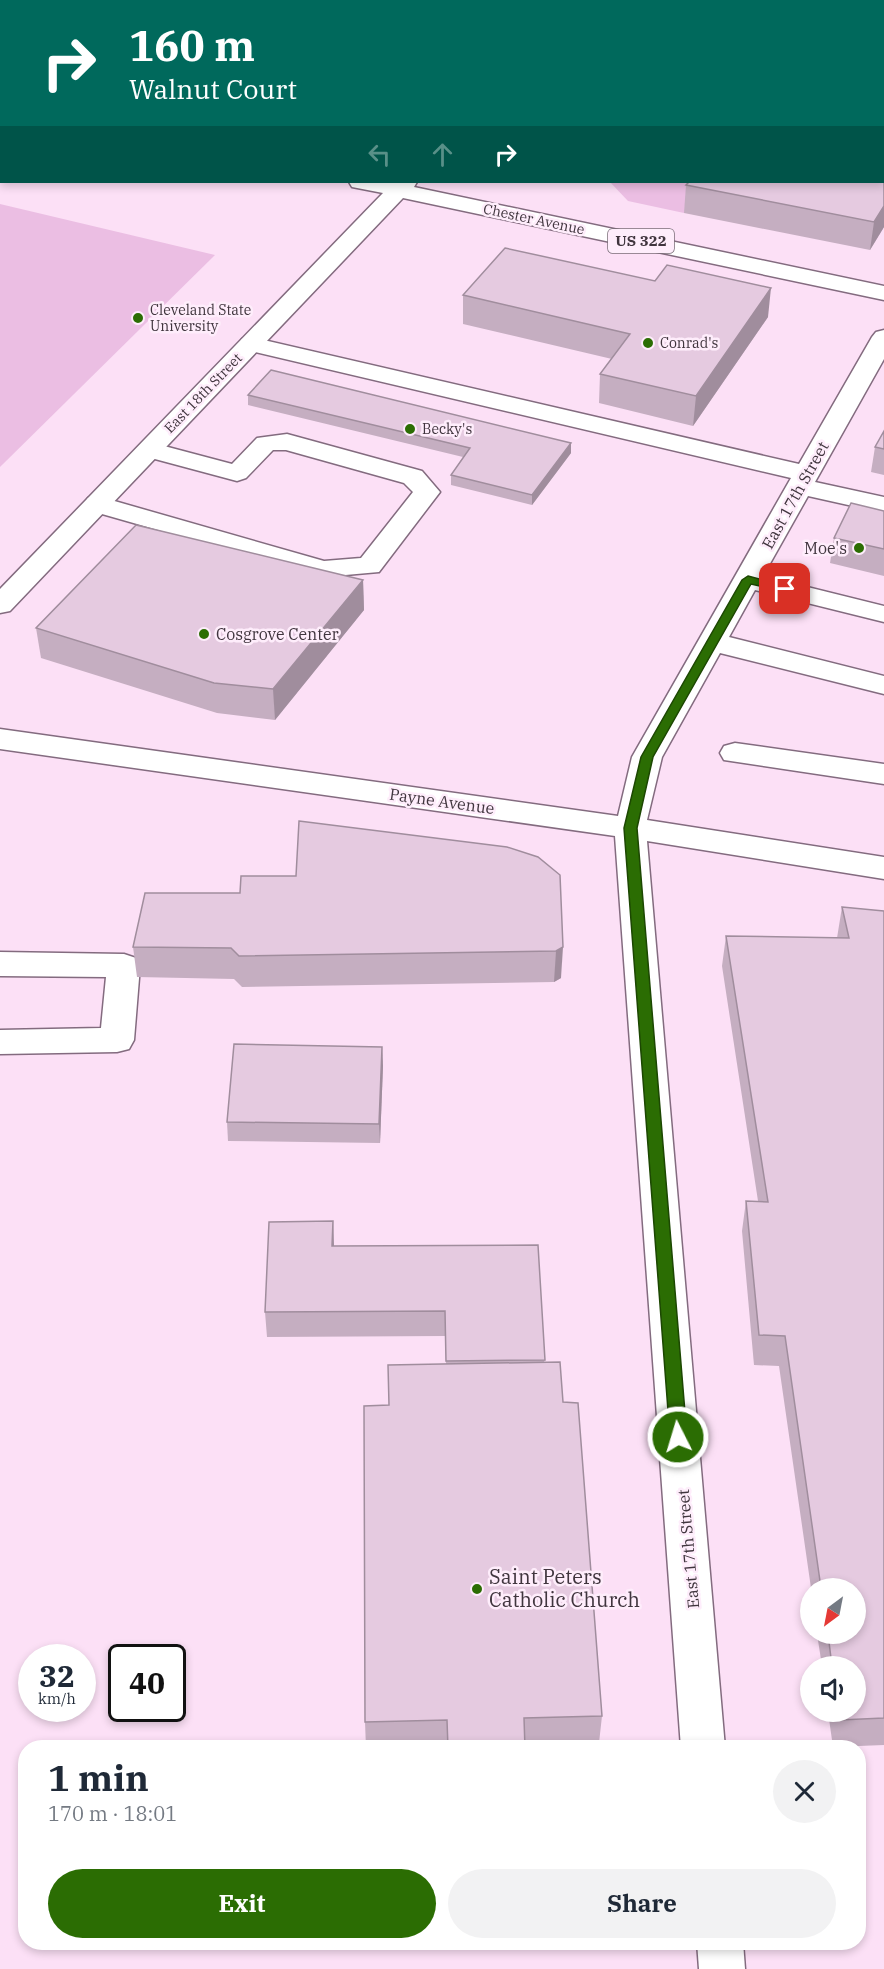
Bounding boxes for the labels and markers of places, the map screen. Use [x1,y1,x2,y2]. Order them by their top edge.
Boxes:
place label: Cleveland State University [150,301,251,335]
marker: Cleveland State University [131,311,145,325]
place label: Conrad's [660,334,719,352]
marker: Conrad's [641,336,655,350]
place label: Becky's [422,420,472,438]
marker: Becky's [403,422,417,436]
place label: Moe's [804,538,847,558]
marker: Moe's [852,541,866,555]
pin [759,563,810,614]
place label: Cosgrove Center [216,624,339,644]
marker: Cosgrove Center [197,627,211,641]
place label: Saint Peters Catholic Church [489,1563,640,1613]
marker: Saint Peters Catholic Church [470,1582,484,1596]

